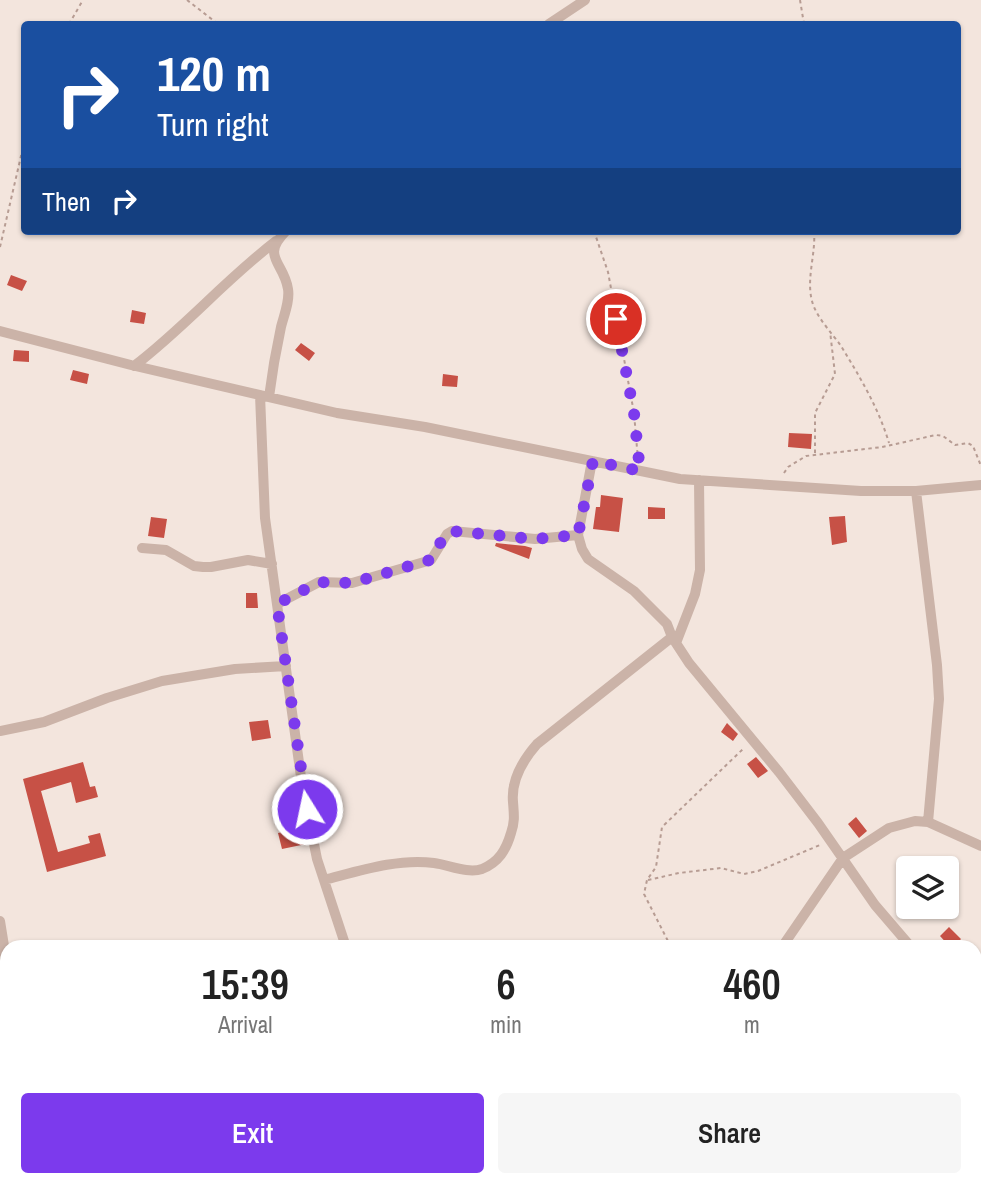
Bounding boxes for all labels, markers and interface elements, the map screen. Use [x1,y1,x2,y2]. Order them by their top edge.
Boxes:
text: 120 m [157,40,271,106]
icon: right [42,49,133,140]
text: Turn right [157,103,269,146]
icon: right [105,182,143,220]
text: Then [42,184,91,219]
pin [586,289,646,349]
icon: arrive [597,300,635,338]
position arrow [270,772,344,846]
map controls [896,856,959,919]
button: layers [896,856,959,919]
text: 15:39 [201,956,289,1012]
text: 6 [496,956,516,1012]
text: 460 [723,956,781,1012]
text: Arrival [218,1009,272,1040]
text: min [490,1009,522,1040]
text: m [744,1009,760,1040]
button: Exit [21,1093,484,1173]
button: Share [498,1093,961,1173]

